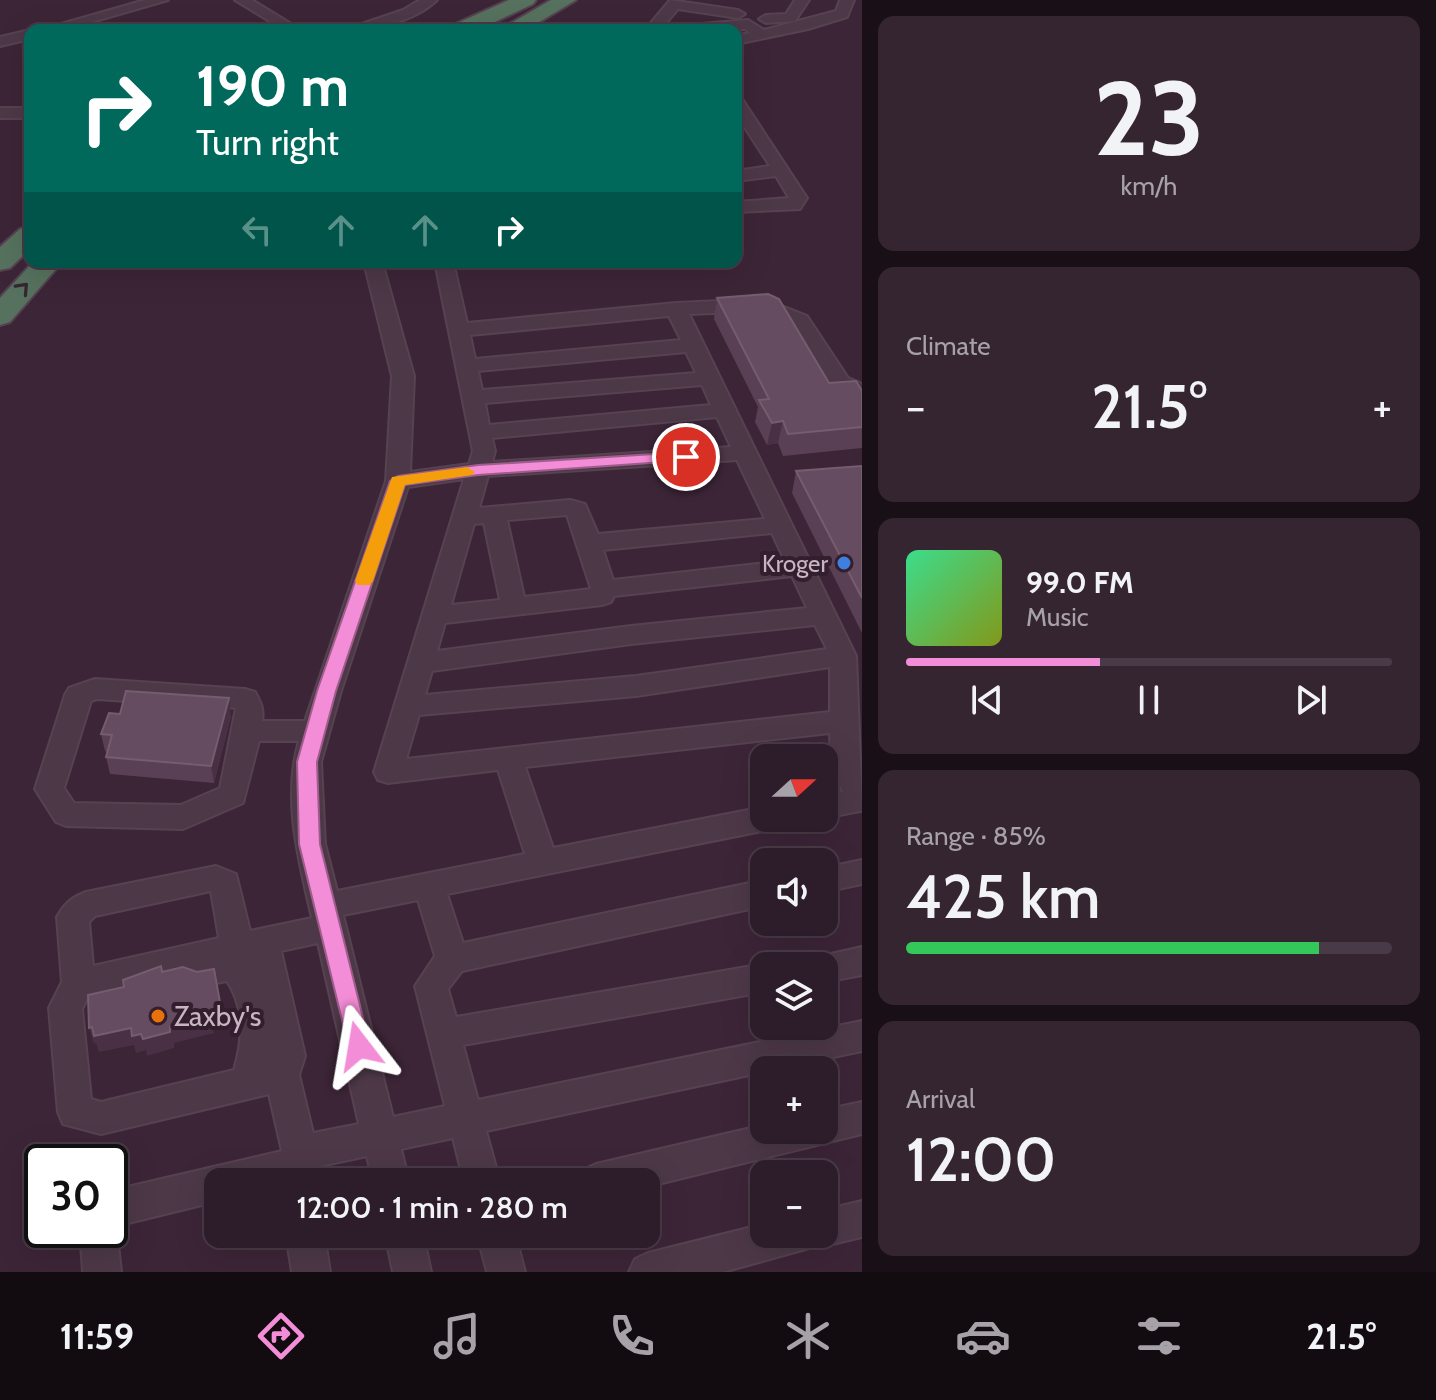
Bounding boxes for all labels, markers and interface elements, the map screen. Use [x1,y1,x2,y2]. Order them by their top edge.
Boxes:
text: 190 m [196,52,349,120]
text: 23 [1093,55,1205,181]
icon: right [64,56,168,160]
text: Turn right [196,120,339,164]
text: km/h [1121,170,1177,202]
icon: left [235,208,279,252]
icon: ahead [319,208,363,252]
icon: ahead [403,208,447,252]
icon: right [487,208,531,252]
one-way arrow [14,283,28,298]
text: Climate [906,330,991,362]
text: 21.5° [1091,370,1207,443]
text: − [906,380,925,433]
text: + [1373,380,1392,433]
pin [652,423,720,491]
icon: arrive [664,435,708,479]
place label: Kroger [762,549,828,578]
marker: Kroger [835,554,853,572]
text: 99.0 FM [1026,564,1134,601]
text: Music [1026,601,1089,633]
icon: previous [965,678,1009,722]
icon: pause [1127,678,1171,722]
icon: next [1289,678,1333,722]
north arrow [750,744,838,832]
map controls [750,744,838,1248]
text: Range · 85% [906,820,1046,852]
button: sound [750,848,838,936]
text: 425 km [906,860,1100,933]
button: layers [750,952,838,1040]
place label: Zaxby's [174,999,261,1033]
position arrow [317,1004,401,1088]
marker: Zaxby's [149,1007,167,1025]
button: + [750,1056,838,1144]
text: Arrival [906,1083,975,1115]
text: 12:00 [906,1123,1056,1196]
speed limit sign: 30 [24,1144,128,1248]
button: − [750,1160,838,1248]
text: 12:00 · 1 min · 280 m [296,1189,568,1226]
icon: directions [253,1308,309,1364]
icon: music [429,1308,485,1364]
icon: phone [604,1308,660,1364]
icon: climate [780,1308,836,1364]
icon: car [955,1308,1011,1364]
icon: filters [1131,1308,1187,1364]
text: 11:59 [60,1314,134,1358]
text: 21.5° [1306,1314,1376,1358]

